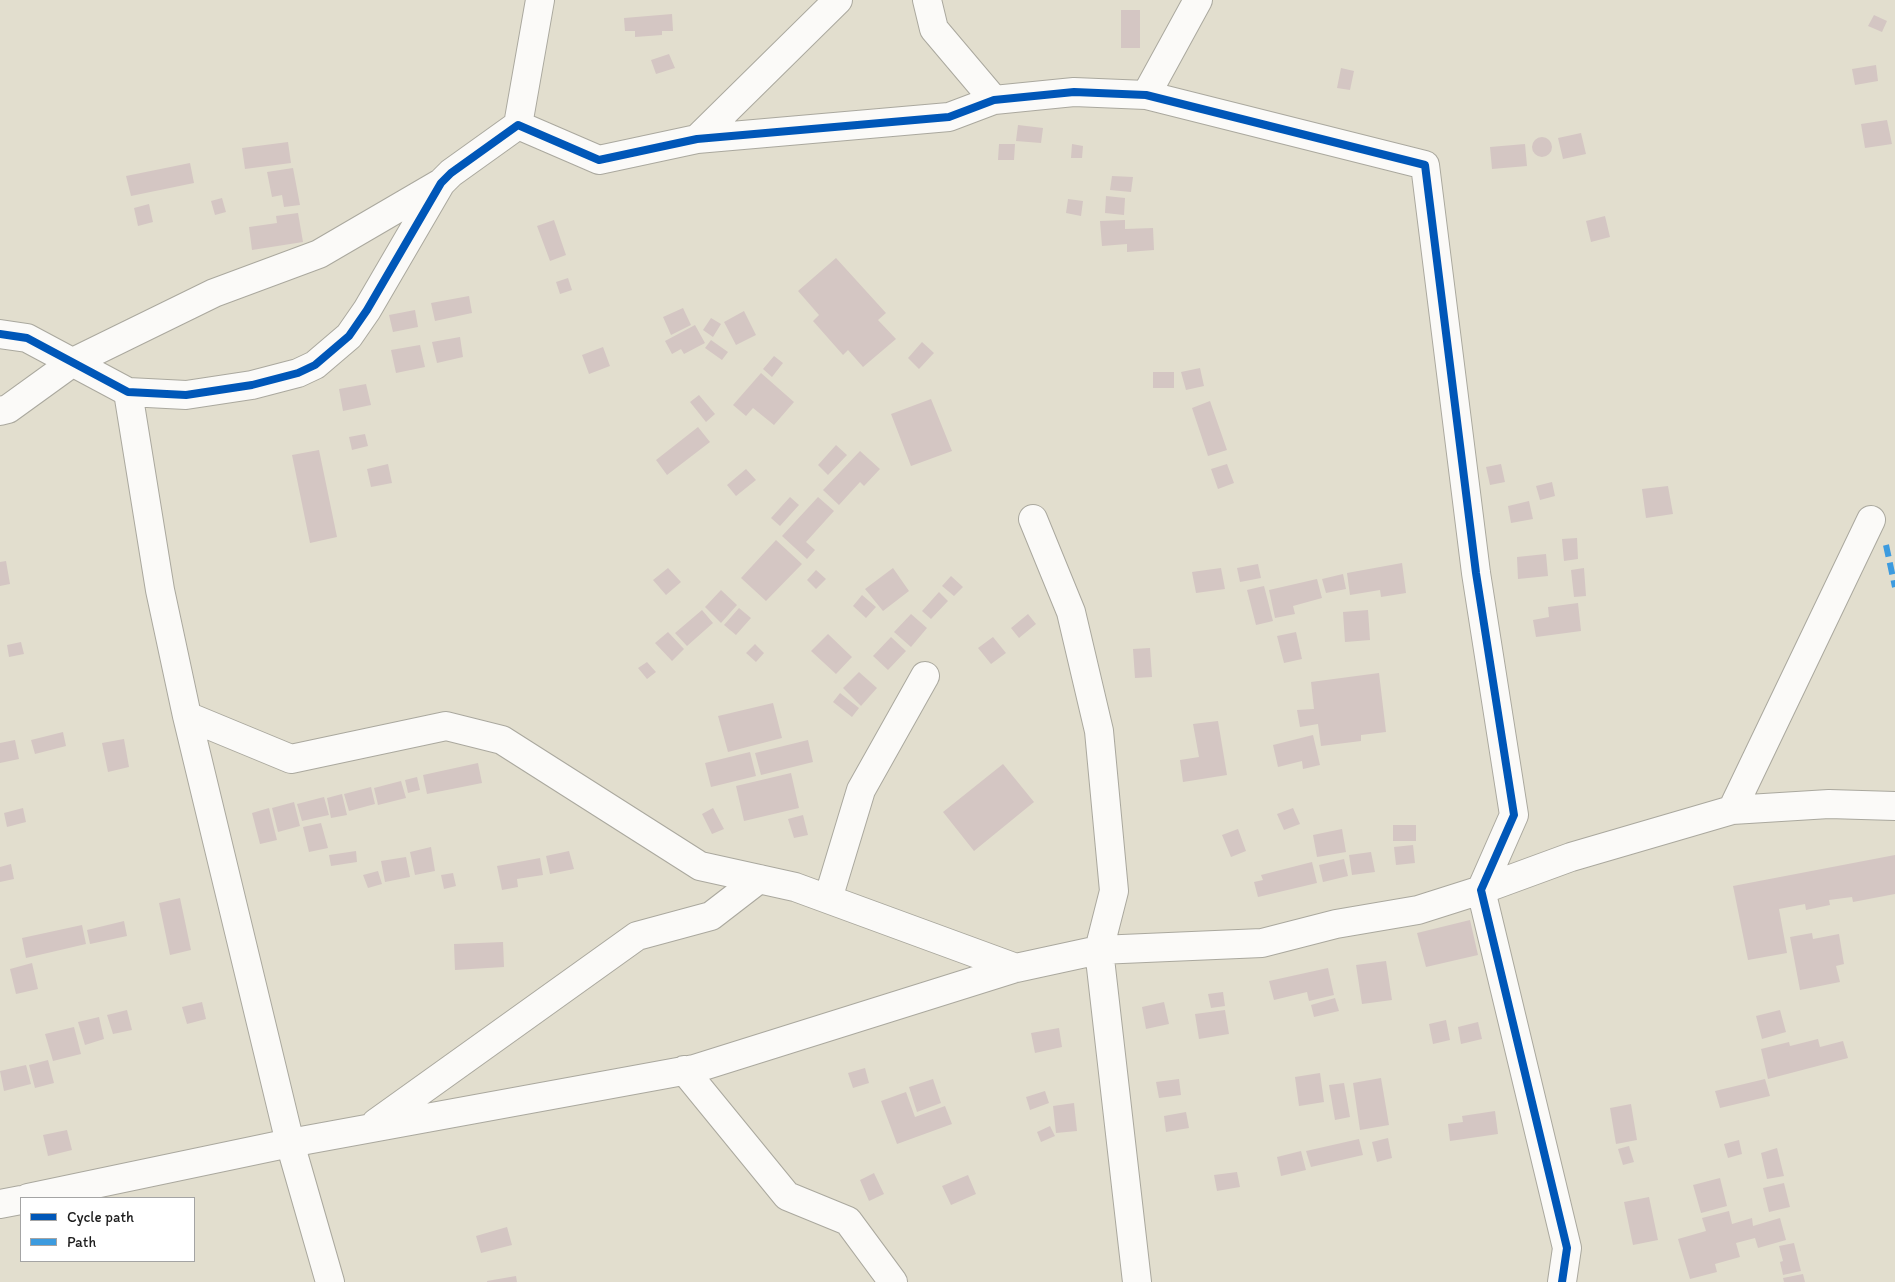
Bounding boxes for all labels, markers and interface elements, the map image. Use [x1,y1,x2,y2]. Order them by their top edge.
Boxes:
legend [20,1197,195,1262]
text: Cycle path [67,1208,134,1226]
text: Path [67,1233,96,1251]

